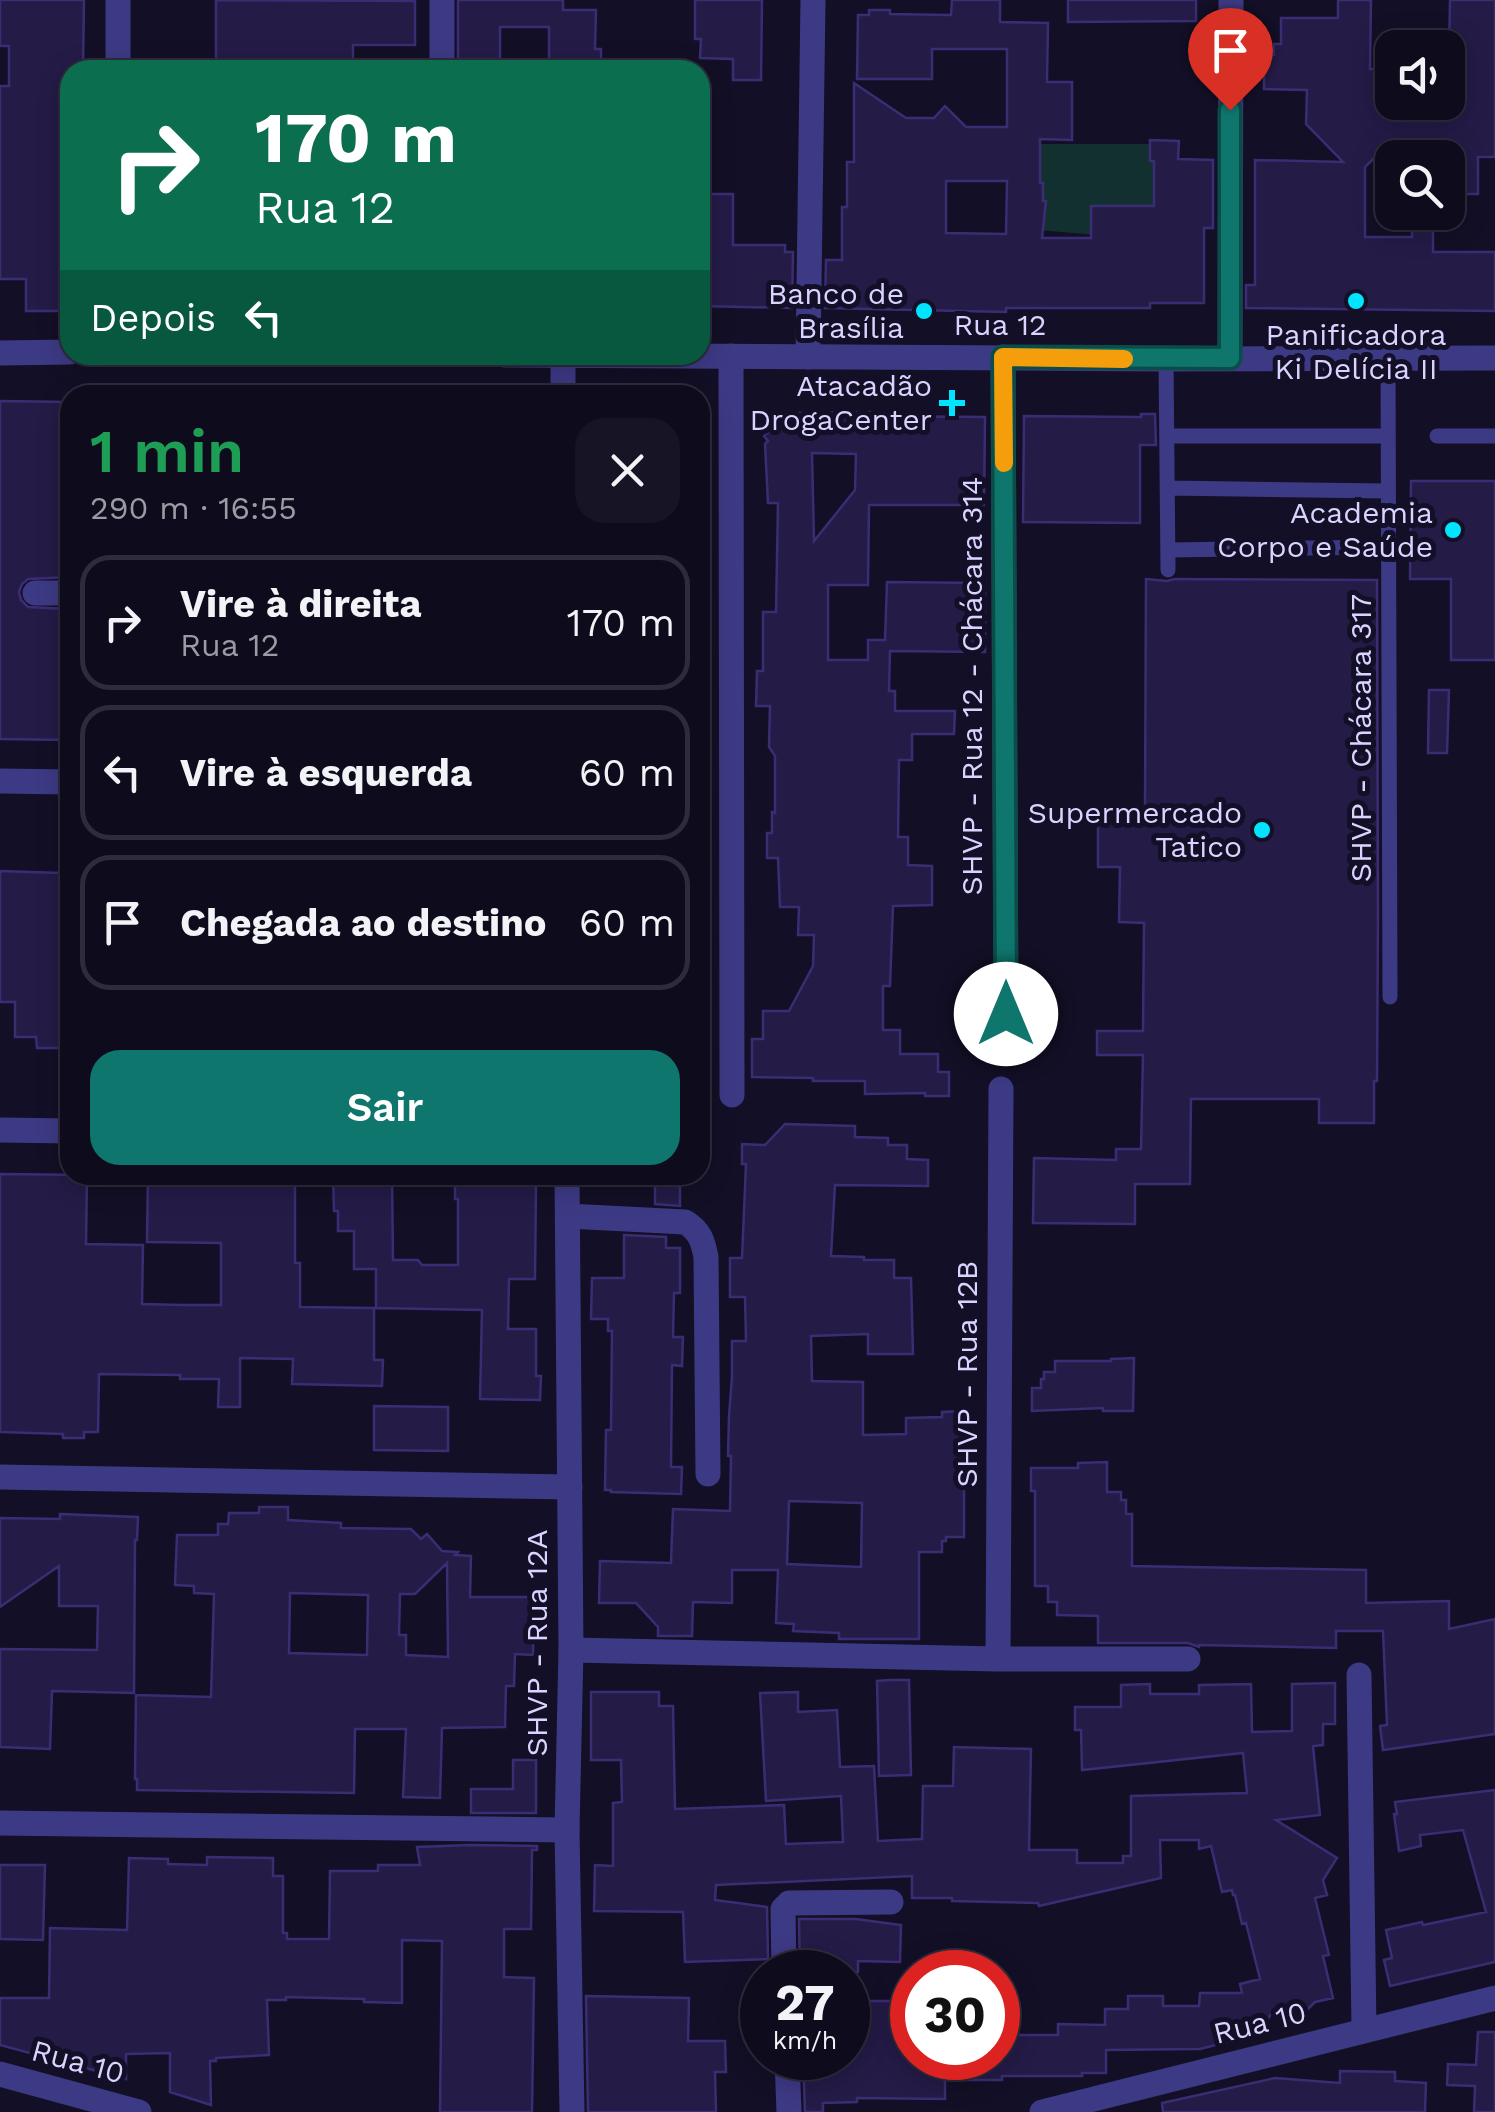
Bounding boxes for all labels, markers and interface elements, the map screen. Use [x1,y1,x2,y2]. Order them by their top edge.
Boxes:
pin [1188,8,1273,111]
icon: arrive [1203,23,1258,78]
map controls [1375,30,1465,230]
button: sound [1375,30,1465,120]
text: 170 m [255,97,457,179]
icon: right [90,100,220,230]
button: search [1375,140,1465,230]
text: Rua 12 [255,181,395,234]
place label: Banco de Brasília [768,276,904,345]
icon: left [236,290,291,345]
marker: Panificadora Ki Delícia II [1345,290,1367,312]
text: Depois [90,296,216,340]
marker: Banco de Brasília [913,300,935,322]
street label: Rua 12 [953,307,1047,342]
place label: Panificadora Ki Delícia II [1266,317,1447,386]
place label: Atacadão DrogaCenter [749,368,932,437]
marker: Atacadão DrogaCenter [941,392,963,414]
text: 1 min [90,416,244,487]
button: close [575,418,680,523]
street label: SHVP - Rua 12 - Chácara 314 [954,477,989,895]
text: 290 m · 16:55 [90,489,297,527]
place label: Academia Corpo e Saúde [1217,495,1433,564]
marker: Academia Corpo e Saúde [1442,519,1464,541]
text: Vire à direita [180,582,421,626]
street label: SHVP - Chácara 317 [1343,594,1378,882]
icon: right [95,595,150,650]
text: 170 m [567,601,675,645]
text: Rua 12 [180,626,279,664]
icon: left [95,745,150,800]
text: Vire à esquerda [180,751,472,795]
text: 60 m [579,751,675,795]
place label: Supermercado Tatico [1028,795,1242,864]
marker: Supermercado Tatico [1251,819,1273,841]
icon: arrive [95,895,150,950]
text: Chegada ao destino [180,901,547,945]
text: 60 m [579,901,675,945]
position arrow [954,962,1058,1066]
button: Sair [90,1050,680,1165]
street label: SHVP - Rua 12B [949,1261,984,1487]
street label: SHVP - Rua 12A [519,1529,554,1757]
speed limit sign: 30 [890,1950,1020,2080]
text: 27 [775,1973,835,2032]
street label: Rua 10 [1210,1994,1310,2051]
text: km/h [773,2026,837,2055]
street label: Rua 10 [28,2032,128,2091]

